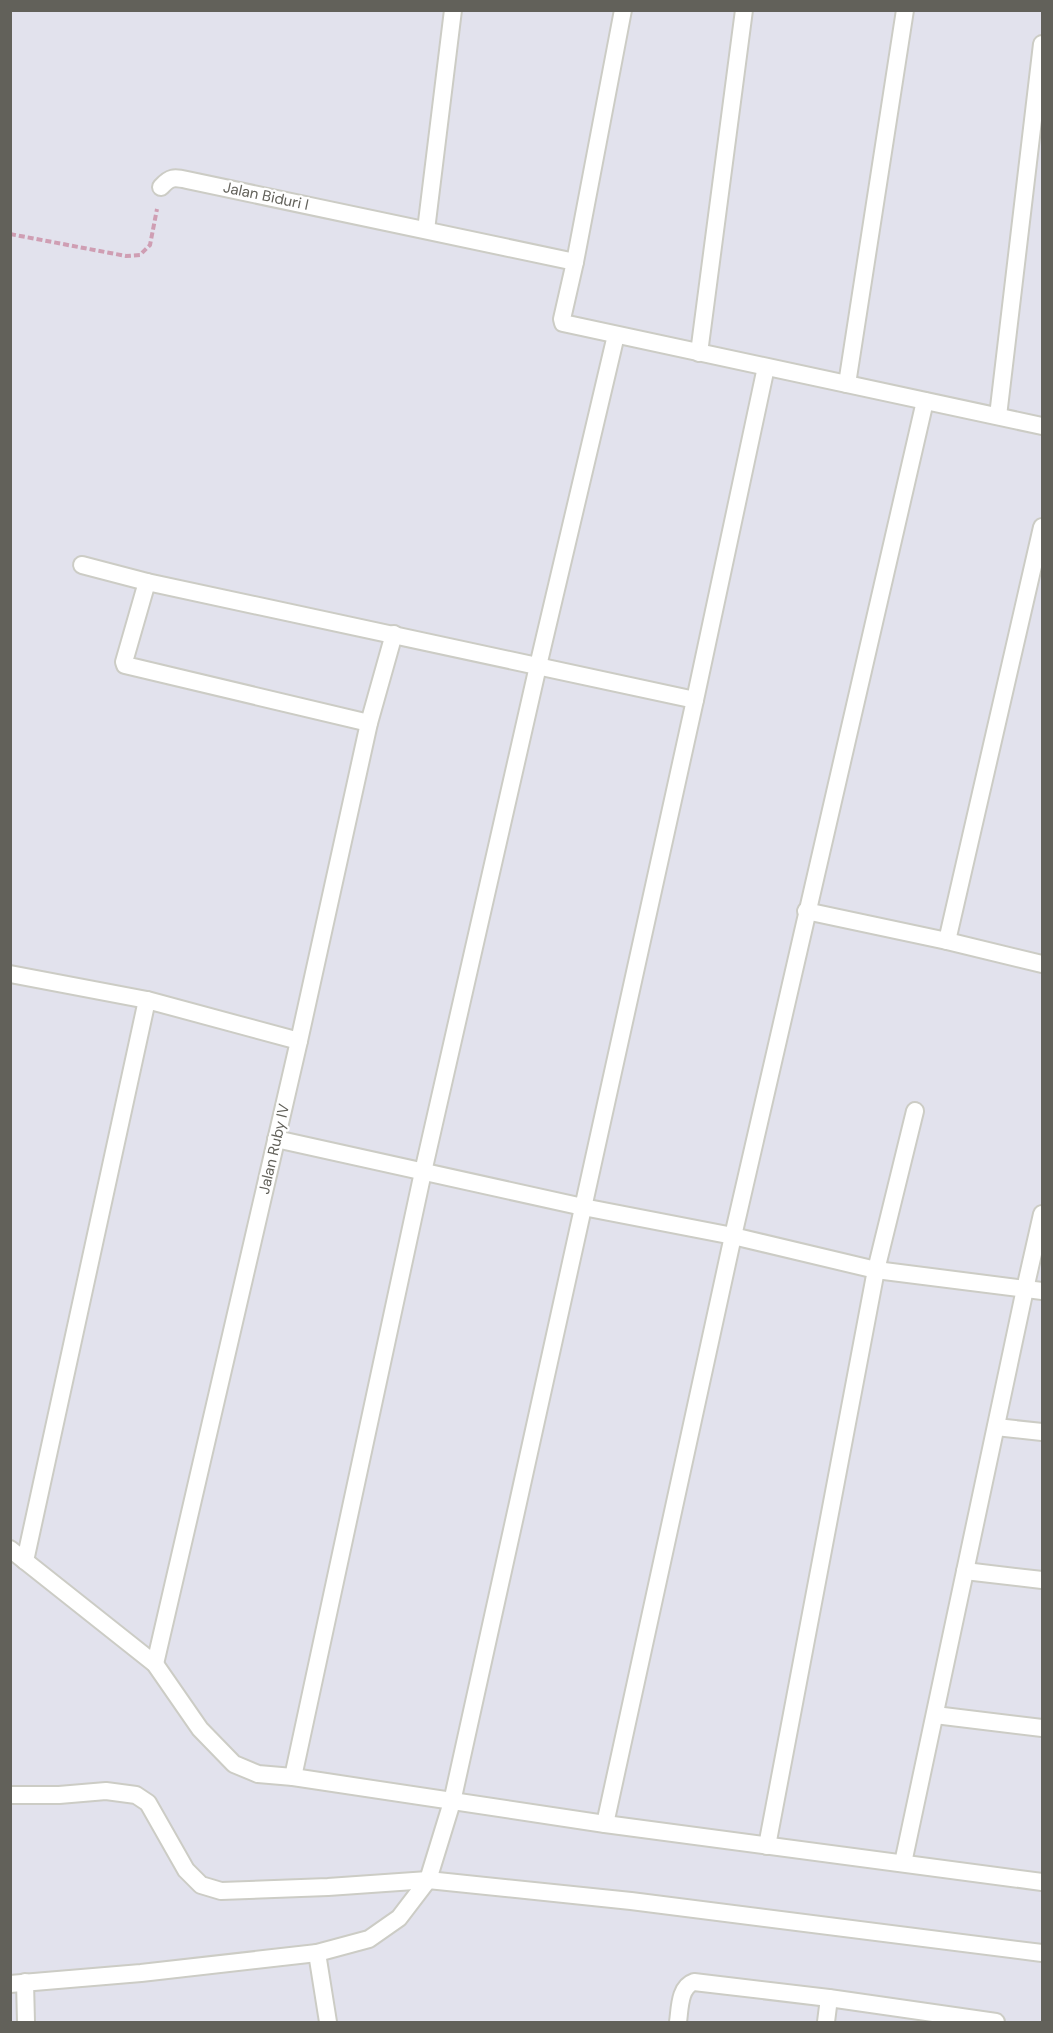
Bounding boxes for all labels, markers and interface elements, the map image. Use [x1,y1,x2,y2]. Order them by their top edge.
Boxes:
street label: Jalan Biduri I [221,177,311,215]
street label: Jalan Ruby IV [254,1102,294,1196]

